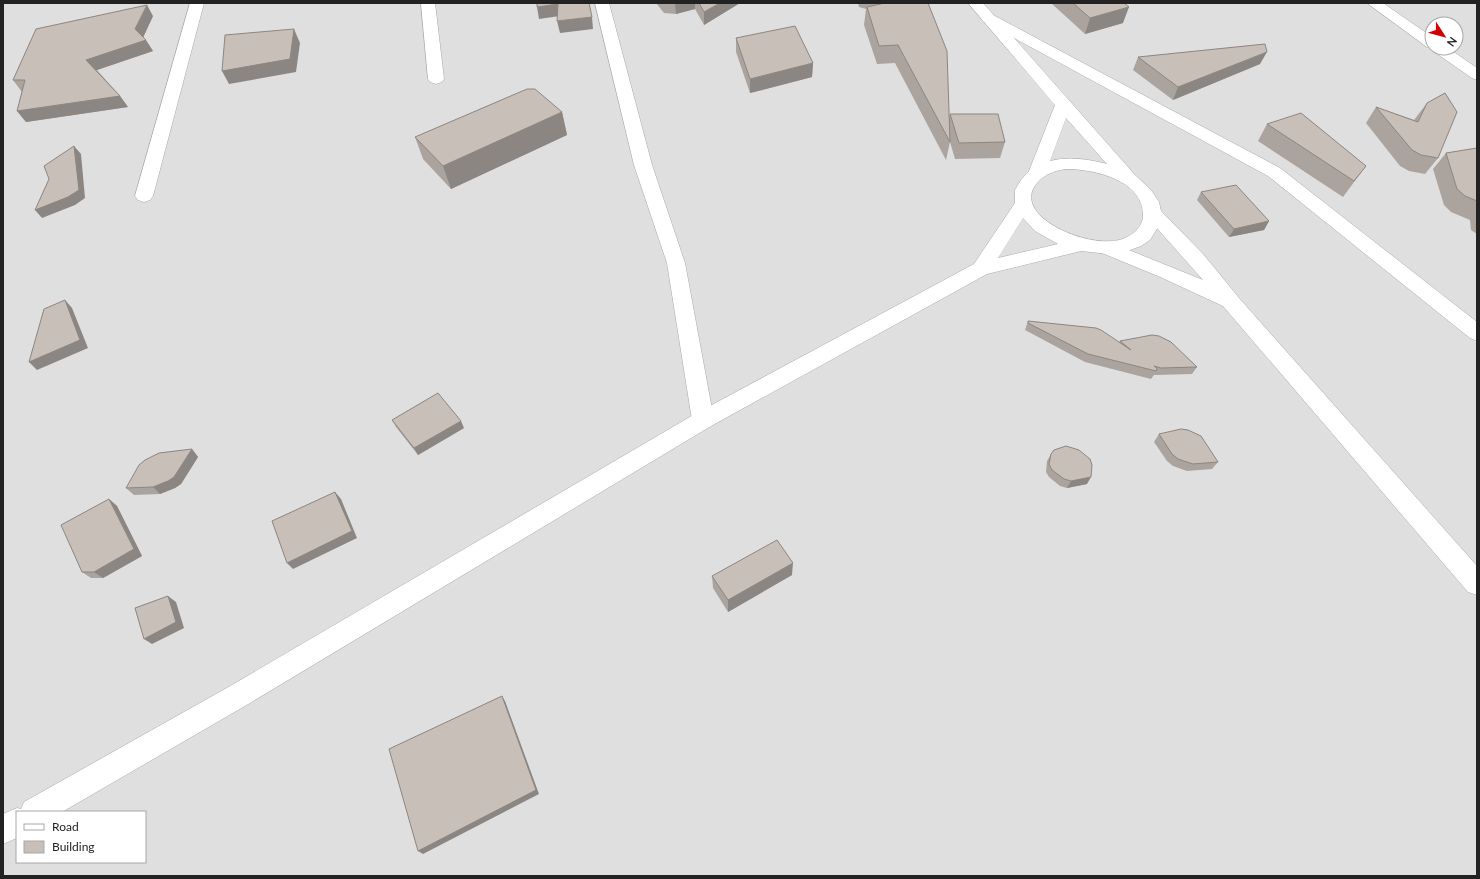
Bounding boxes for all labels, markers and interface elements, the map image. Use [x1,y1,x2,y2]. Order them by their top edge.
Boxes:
north arrow [1424,16,1464,56]
text: N [1445,35,1460,49]
legend [16,811,146,863]
text: Road [52,819,79,834]
text: Building [52,839,95,854]

